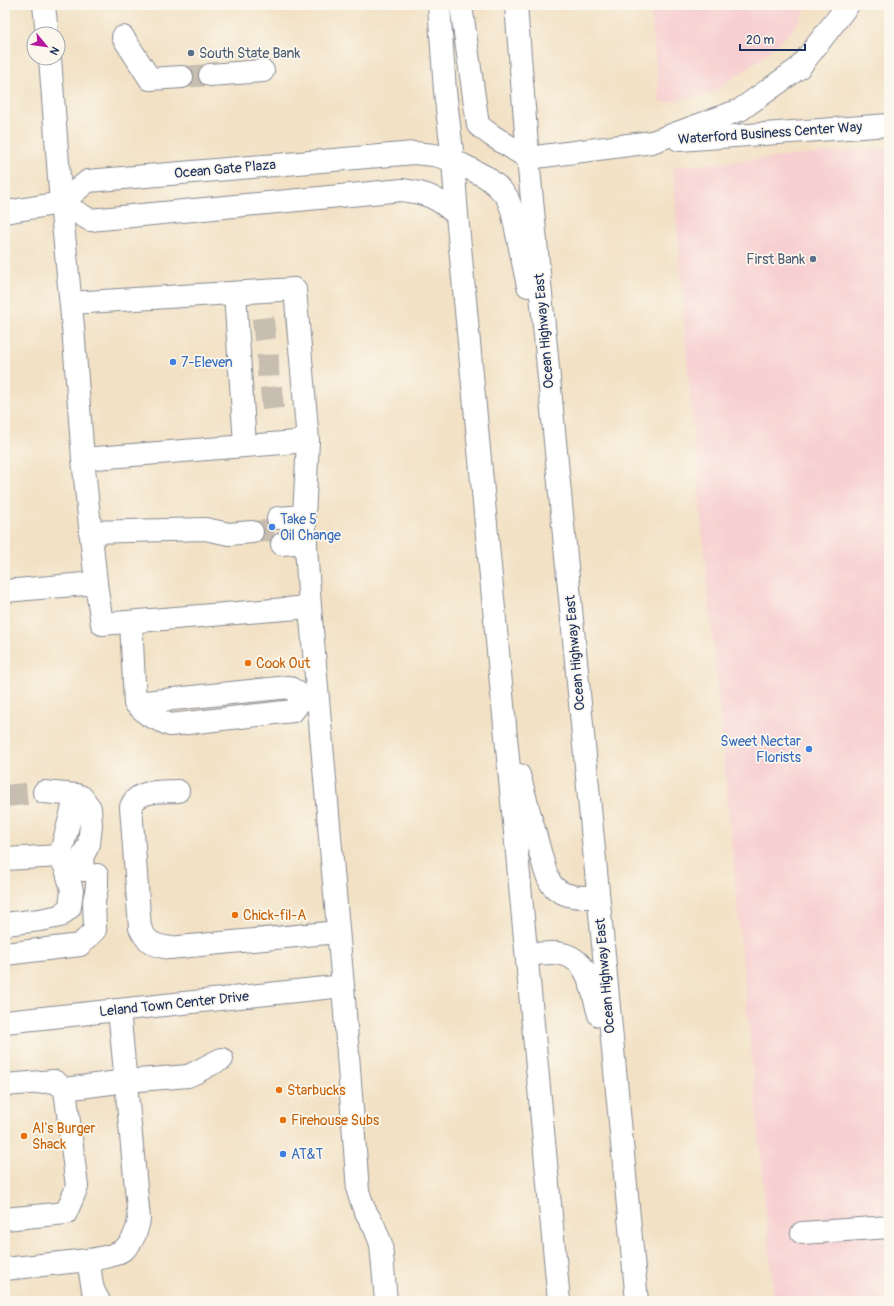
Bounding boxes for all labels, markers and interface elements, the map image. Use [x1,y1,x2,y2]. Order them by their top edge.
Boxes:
north arrow [26,26,66,66]
scale bar [740,26,805,52]
text: 20 m [746,33,775,48]
text: N [47,44,62,58]
place label: South State Bank [199,45,300,62]
marker: South State Bank [186,48,196,58]
street label: Waterford Business Center Way [677,118,863,148]
street label: Ocean Gate Plaza [173,156,277,182]
place label: First Bank [746,251,805,268]
marker: First Bank [808,254,818,264]
street label: Ocean Highway East [530,272,558,389]
place label: 7-Eleven [181,354,233,371]
marker: 7-Eleven [168,357,178,367]
place label: Take 5 Oil Change [280,511,341,544]
marker: Take 5 Oil Change [267,522,277,532]
street label: Ocean Highway East [561,594,589,711]
place label: Cook Out [256,655,310,672]
marker: Cook Out [243,658,253,668]
place label: Sweet Nectar Florists [720,733,802,766]
marker: Sweet Nectar Florists [804,744,814,754]
place label: Chick-fil-A [243,907,306,924]
marker: Chick-fil-A [230,910,240,920]
street label: Ocean Highway East [591,917,619,1034]
street label: Leland Town Center Drive [98,988,250,1020]
place label: Starbucks [287,1082,346,1099]
marker: Starbucks [274,1085,284,1095]
place label: Firehouse Subs [291,1112,380,1129]
marker: Firehouse Subs [278,1115,288,1125]
place label: Al's Burger Shack [32,1120,95,1153]
marker: Al's Burger Shack [19,1131,29,1141]
place label: AT&T [291,1146,323,1163]
marker: AT&T [278,1149,288,1159]

